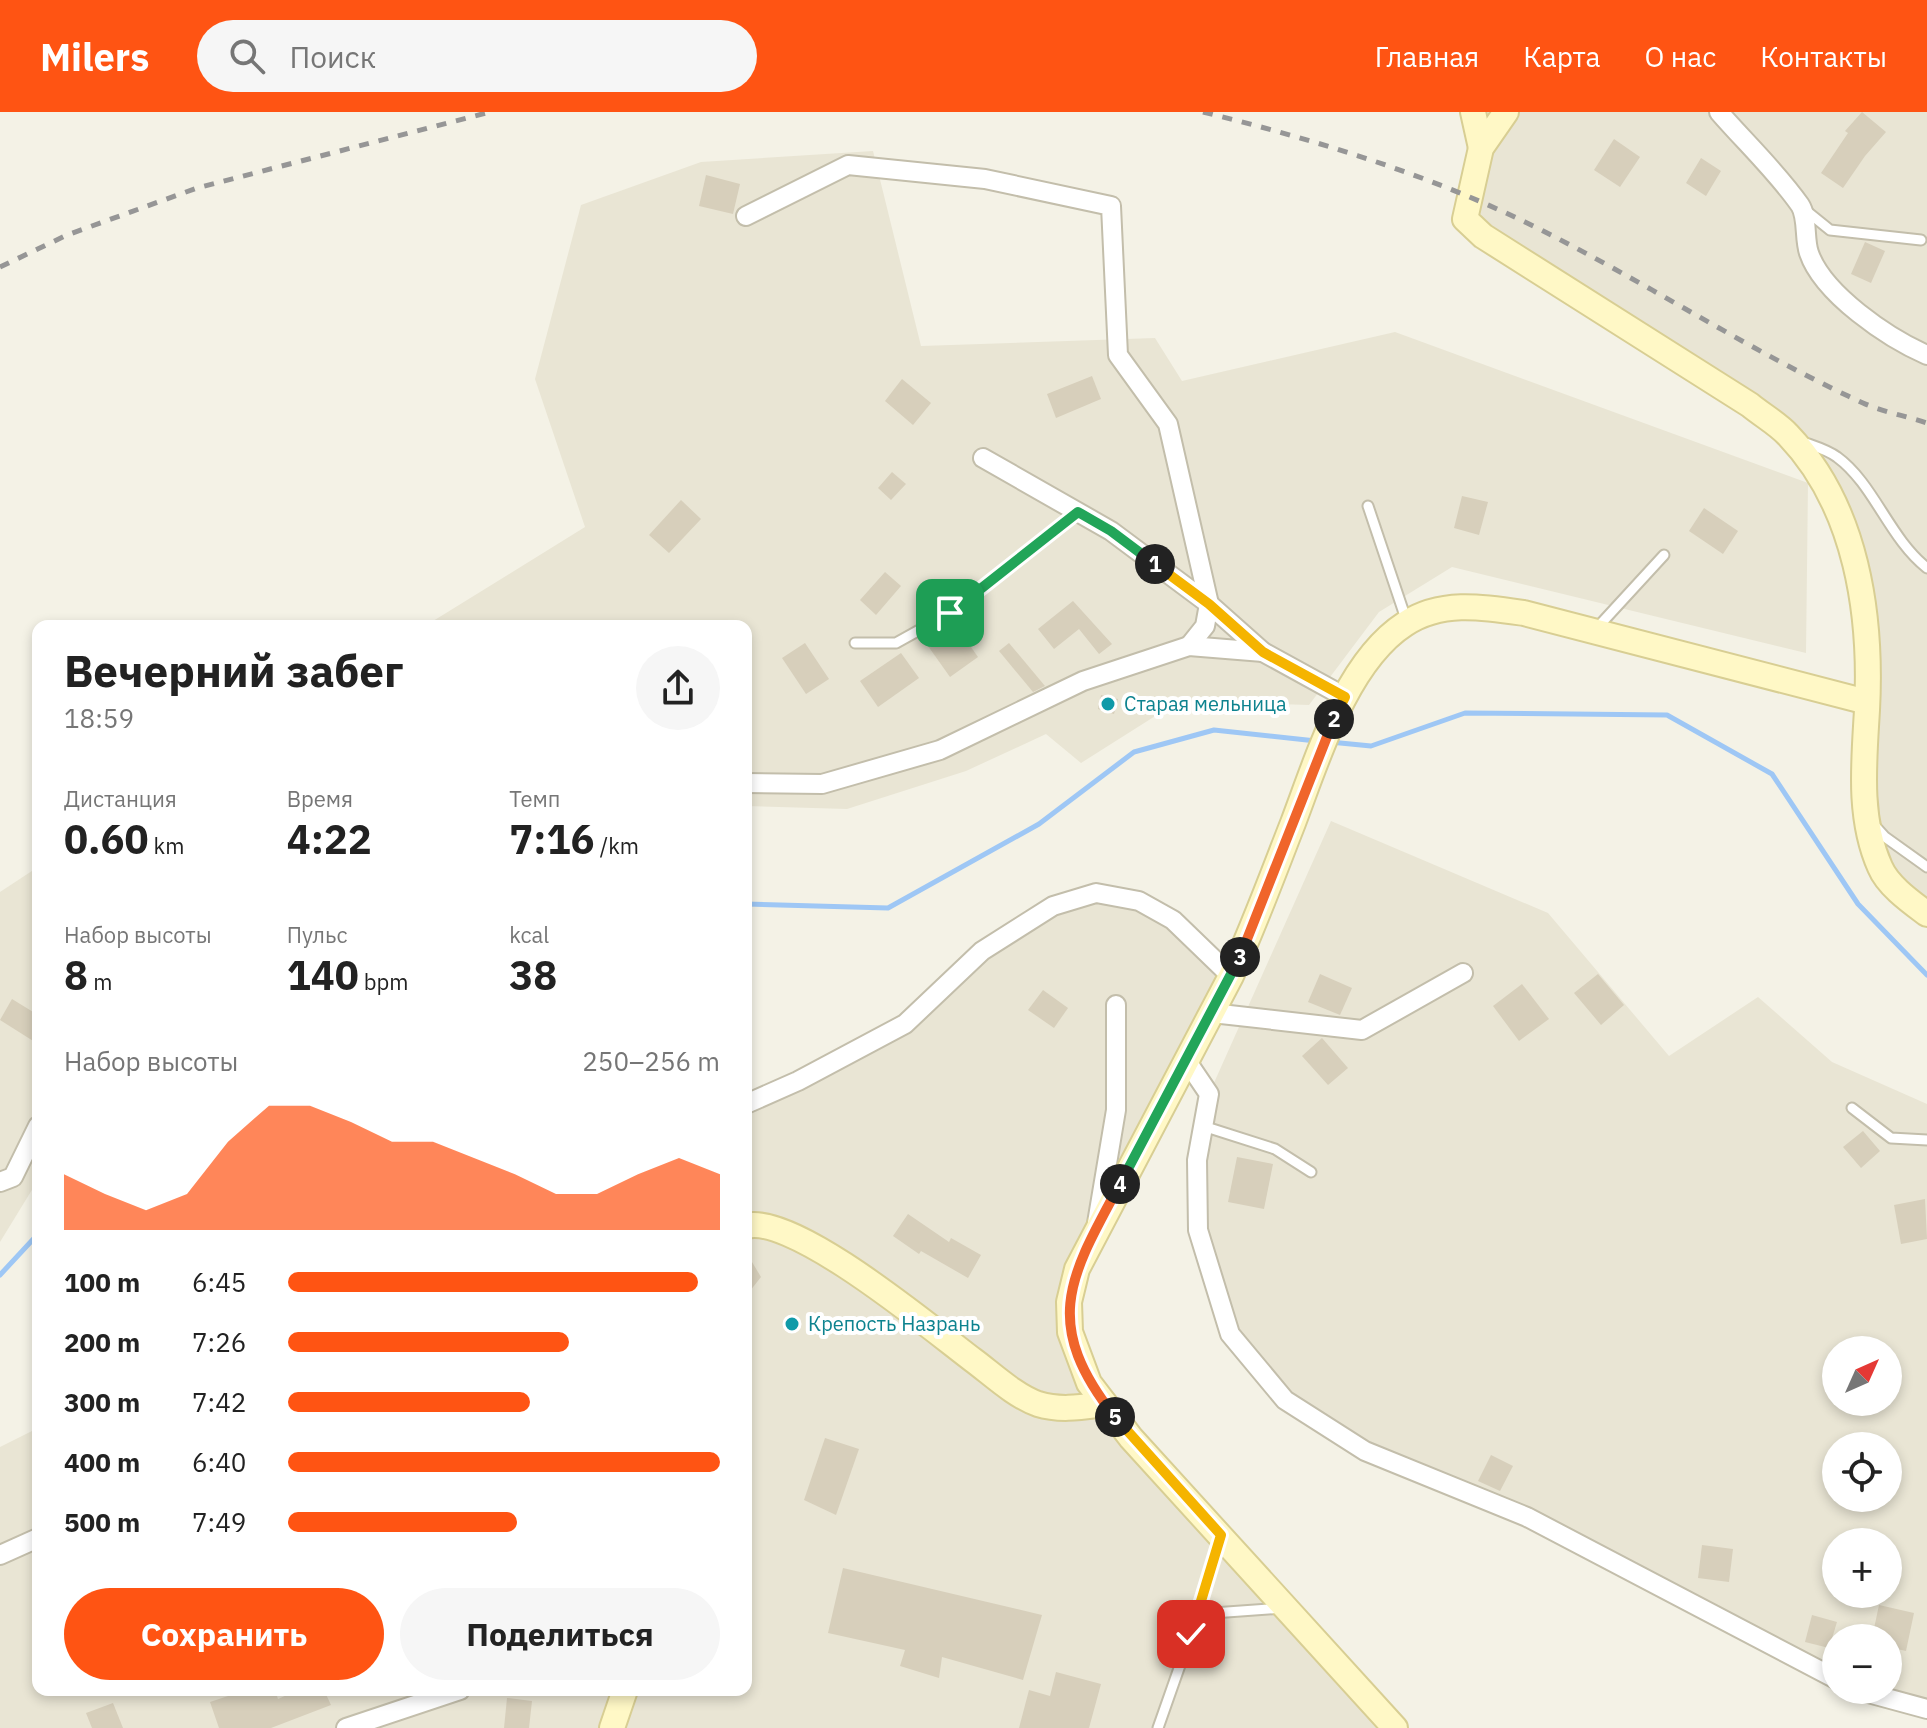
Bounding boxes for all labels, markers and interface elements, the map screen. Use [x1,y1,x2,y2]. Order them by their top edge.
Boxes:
search box [197,20,757,92]
text: Milers [40,32,149,81]
icon: search [225,34,269,78]
text: Поиск [289,37,376,76]
text: Главная [1375,38,1479,75]
text: Карта [1523,38,1600,75]
text: О нас [1644,38,1716,75]
text: Контакты [1760,38,1887,75]
pin: 1 [1135,544,1175,584]
text: 1 [1148,549,1162,578]
pin [916,579,984,647]
icon: arrive [928,591,972,635]
text: Вечерний забег [64,642,404,699]
button: share [636,646,720,730]
place label: Старая мельница [1124,690,1287,717]
marker: Старая мельница [1099,695,1117,713]
pin: 2 [1314,699,1354,739]
text: 18:59 [64,701,134,735]
text: 2 [1327,704,1341,733]
text: Дистанция [64,784,177,813]
text: Время [287,784,353,813]
text: Темп [509,784,560,813]
text: 0.60 [64,813,148,865]
text: 4:22 [287,813,372,865]
text: 7:16 [509,813,595,865]
text: km [148,831,184,860]
text: /km [595,831,639,860]
text: Набор высоты [64,920,212,949]
text: Пульс [287,920,347,949]
text: kcal [509,920,549,949]
pin: 3 [1220,937,1260,977]
text: 3 [1233,942,1247,971]
text: 8 [64,949,88,1001]
text: 140 [287,949,359,1001]
text: 38 [509,949,557,1001]
text: m [88,967,112,996]
text: bpm [359,967,409,996]
text: Набор высоты [64,1044,238,1078]
text: 250–256 m [582,1044,720,1078]
pin: 4 [1100,1164,1140,1204]
text: 4 [1113,1169,1127,1198]
text: 100 m [64,1265,140,1299]
text: 6:45 [192,1265,246,1299]
place label: Крепость Назрань [808,1310,980,1337]
marker: Крепость Назрань [783,1315,801,1333]
text: 200 m [64,1325,140,1359]
text: 7:26 [192,1325,246,1359]
north arrow [1822,1336,1902,1416]
map controls [1822,1336,1902,1704]
text: 300 m [64,1385,140,1419]
text: 7:42 [192,1385,246,1419]
pin: 5 [1095,1397,1135,1437]
text: 5 [1108,1402,1122,1431]
button: locate [1822,1432,1902,1512]
text: 400 m [64,1445,140,1479]
text: 6:40 [192,1445,246,1479]
text: 500 m [64,1505,140,1539]
text: 7:49 [192,1505,246,1539]
button: + [1822,1528,1902,1608]
button: Сохранить [64,1588,384,1680]
button: Поделиться [400,1588,720,1680]
pin [1157,1600,1225,1668]
icon: check [1169,1612,1213,1656]
button: − [1822,1624,1902,1704]

